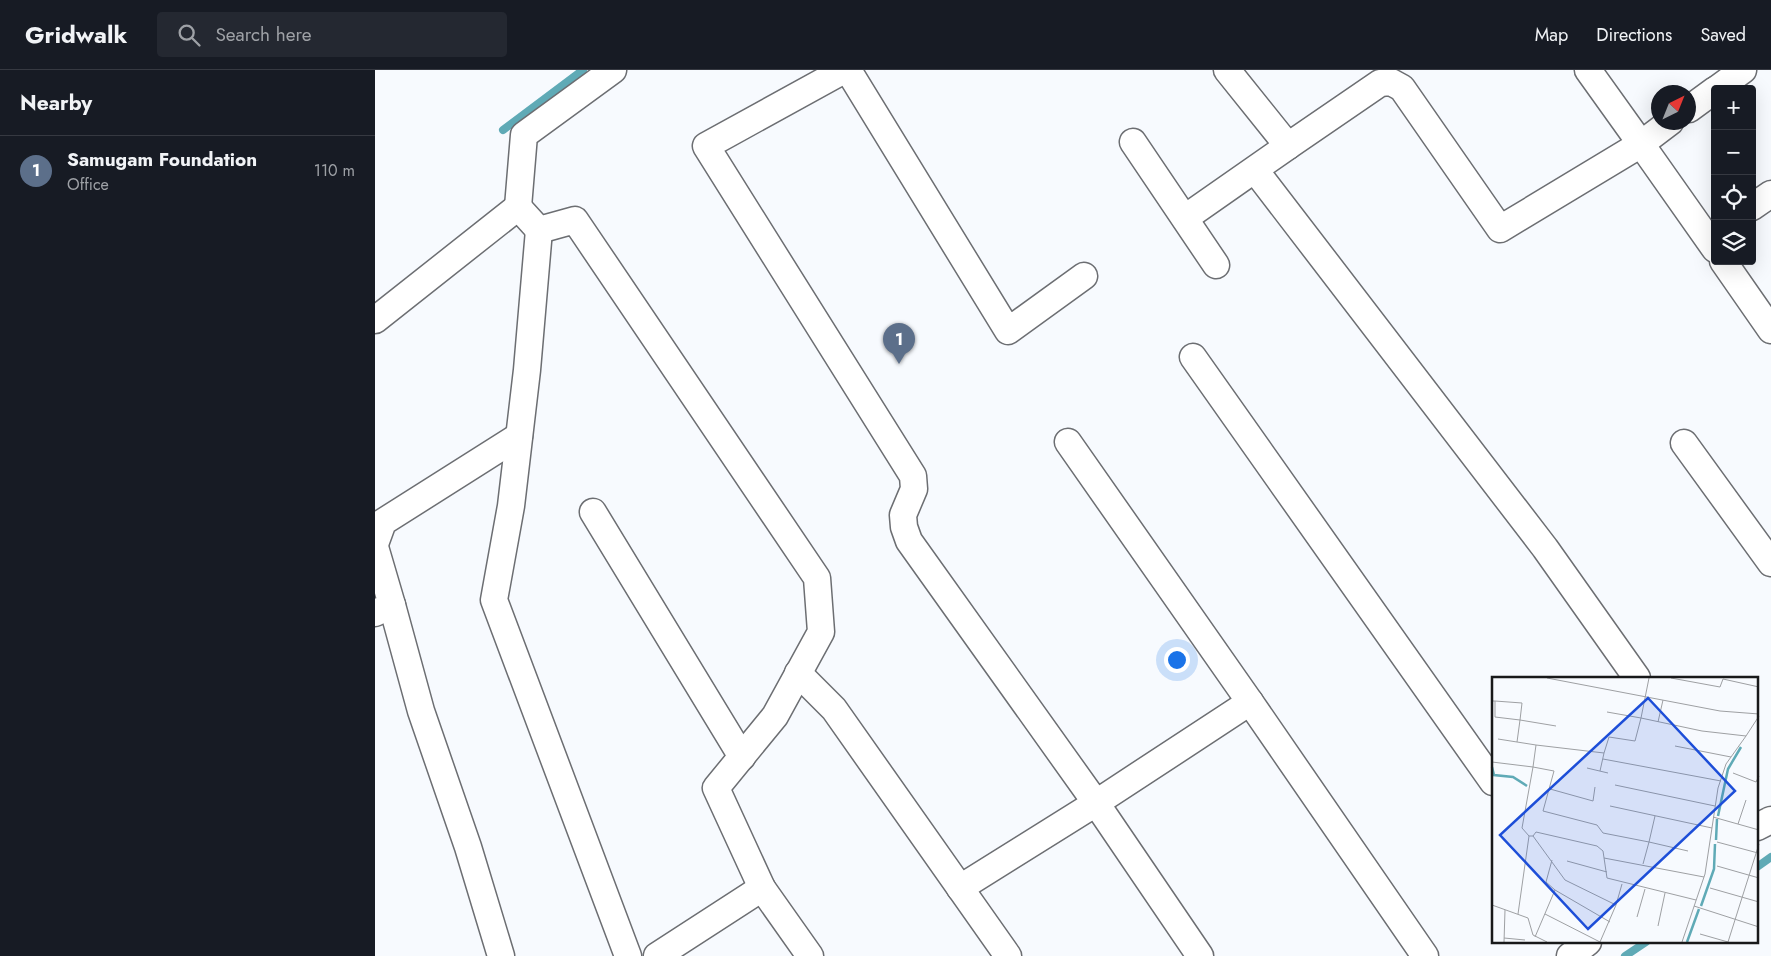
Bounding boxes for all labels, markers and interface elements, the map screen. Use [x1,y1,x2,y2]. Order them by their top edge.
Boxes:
search box [157,12,507,57]
text: Gridwalk [25,17,127,52]
icon: search [175,21,203,49]
text: Search here [215,21,311,48]
text: Map [1535,22,1568,48]
text: Directions [1596,22,1672,48]
text: Saved [1700,22,1746,48]
north arrow [1651,85,1696,130]
map controls [1711,85,1756,265]
button: + [1711,85,1756,130]
text: Nearby [20,88,92,118]
button: − [1711,130,1756,175]
text: Samugam Foundation [67,146,257,173]
text: 1 [32,159,40,182]
text: 110 m [314,159,355,182]
text: Office [67,173,109,196]
button: locate [1711,175,1756,220]
button: layers [1711,220,1756,265]
pin: 1 [883,323,915,364]
your location [1164,647,1190,673]
inset map [1492,677,1759,944]

